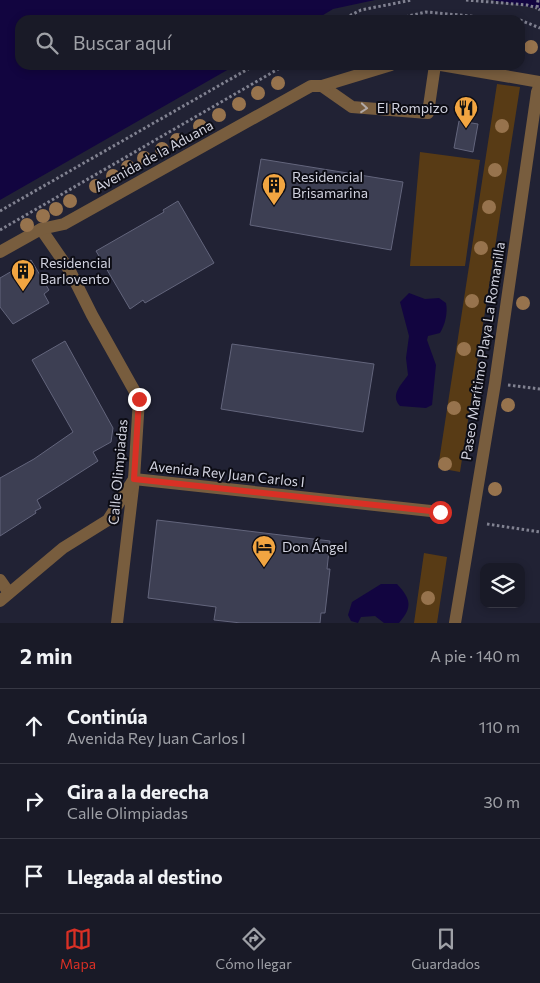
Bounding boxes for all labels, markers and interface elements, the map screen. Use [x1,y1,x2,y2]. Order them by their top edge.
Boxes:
search box [15,15,525,70]
icon: search [33,29,61,57]
text: Buscar aquí [73,31,172,54]
restaurant icon: El Rompizo [453,95,479,129]
place label: El Rompizo [377,99,448,116]
one-way arrow [361,102,369,113]
street label: Avenida de la Aduana [92,116,216,195]
place label: Residencial Brisamarina [292,168,368,201]
building icon: Residencial Brisamarina [261,172,287,206]
street label: Paseo Marítimo Playa La Romanilla [457,241,508,461]
place label: Residencial Barlovento [40,254,111,287]
building icon: Residencial Barlovento [10,258,36,292]
route end [128,388,151,411]
street label: Calle Olimpiadas [104,418,131,525]
street label: Avenida Rey Juan Carlos I [148,457,306,490]
route start [429,501,452,524]
hotel icon: Don Ángel [251,534,277,568]
place label: Don Ángel [282,538,347,555]
map controls [480,563,525,608]
button: layers [480,563,525,608]
text: 2 min [20,643,72,668]
text: A pie · 140 m [430,646,520,665]
text: Continúa [67,705,148,728]
icon: ahead [20,712,48,740]
text: 110 m [479,717,520,736]
text: Avenida Rey Juan Carlos I [67,728,246,747]
text: Gira a la derecha [67,780,209,803]
icon: right [20,787,48,815]
text: 30 m [483,792,520,811]
text: Calle Olimpiadas [67,803,188,822]
icon: arrive [20,862,48,890]
text: Llegada al destino [67,865,223,888]
tab: Mapa [60,925,96,972]
tab: Cómo llegar [216,925,292,972]
tab: Guardados [411,925,480,972]

